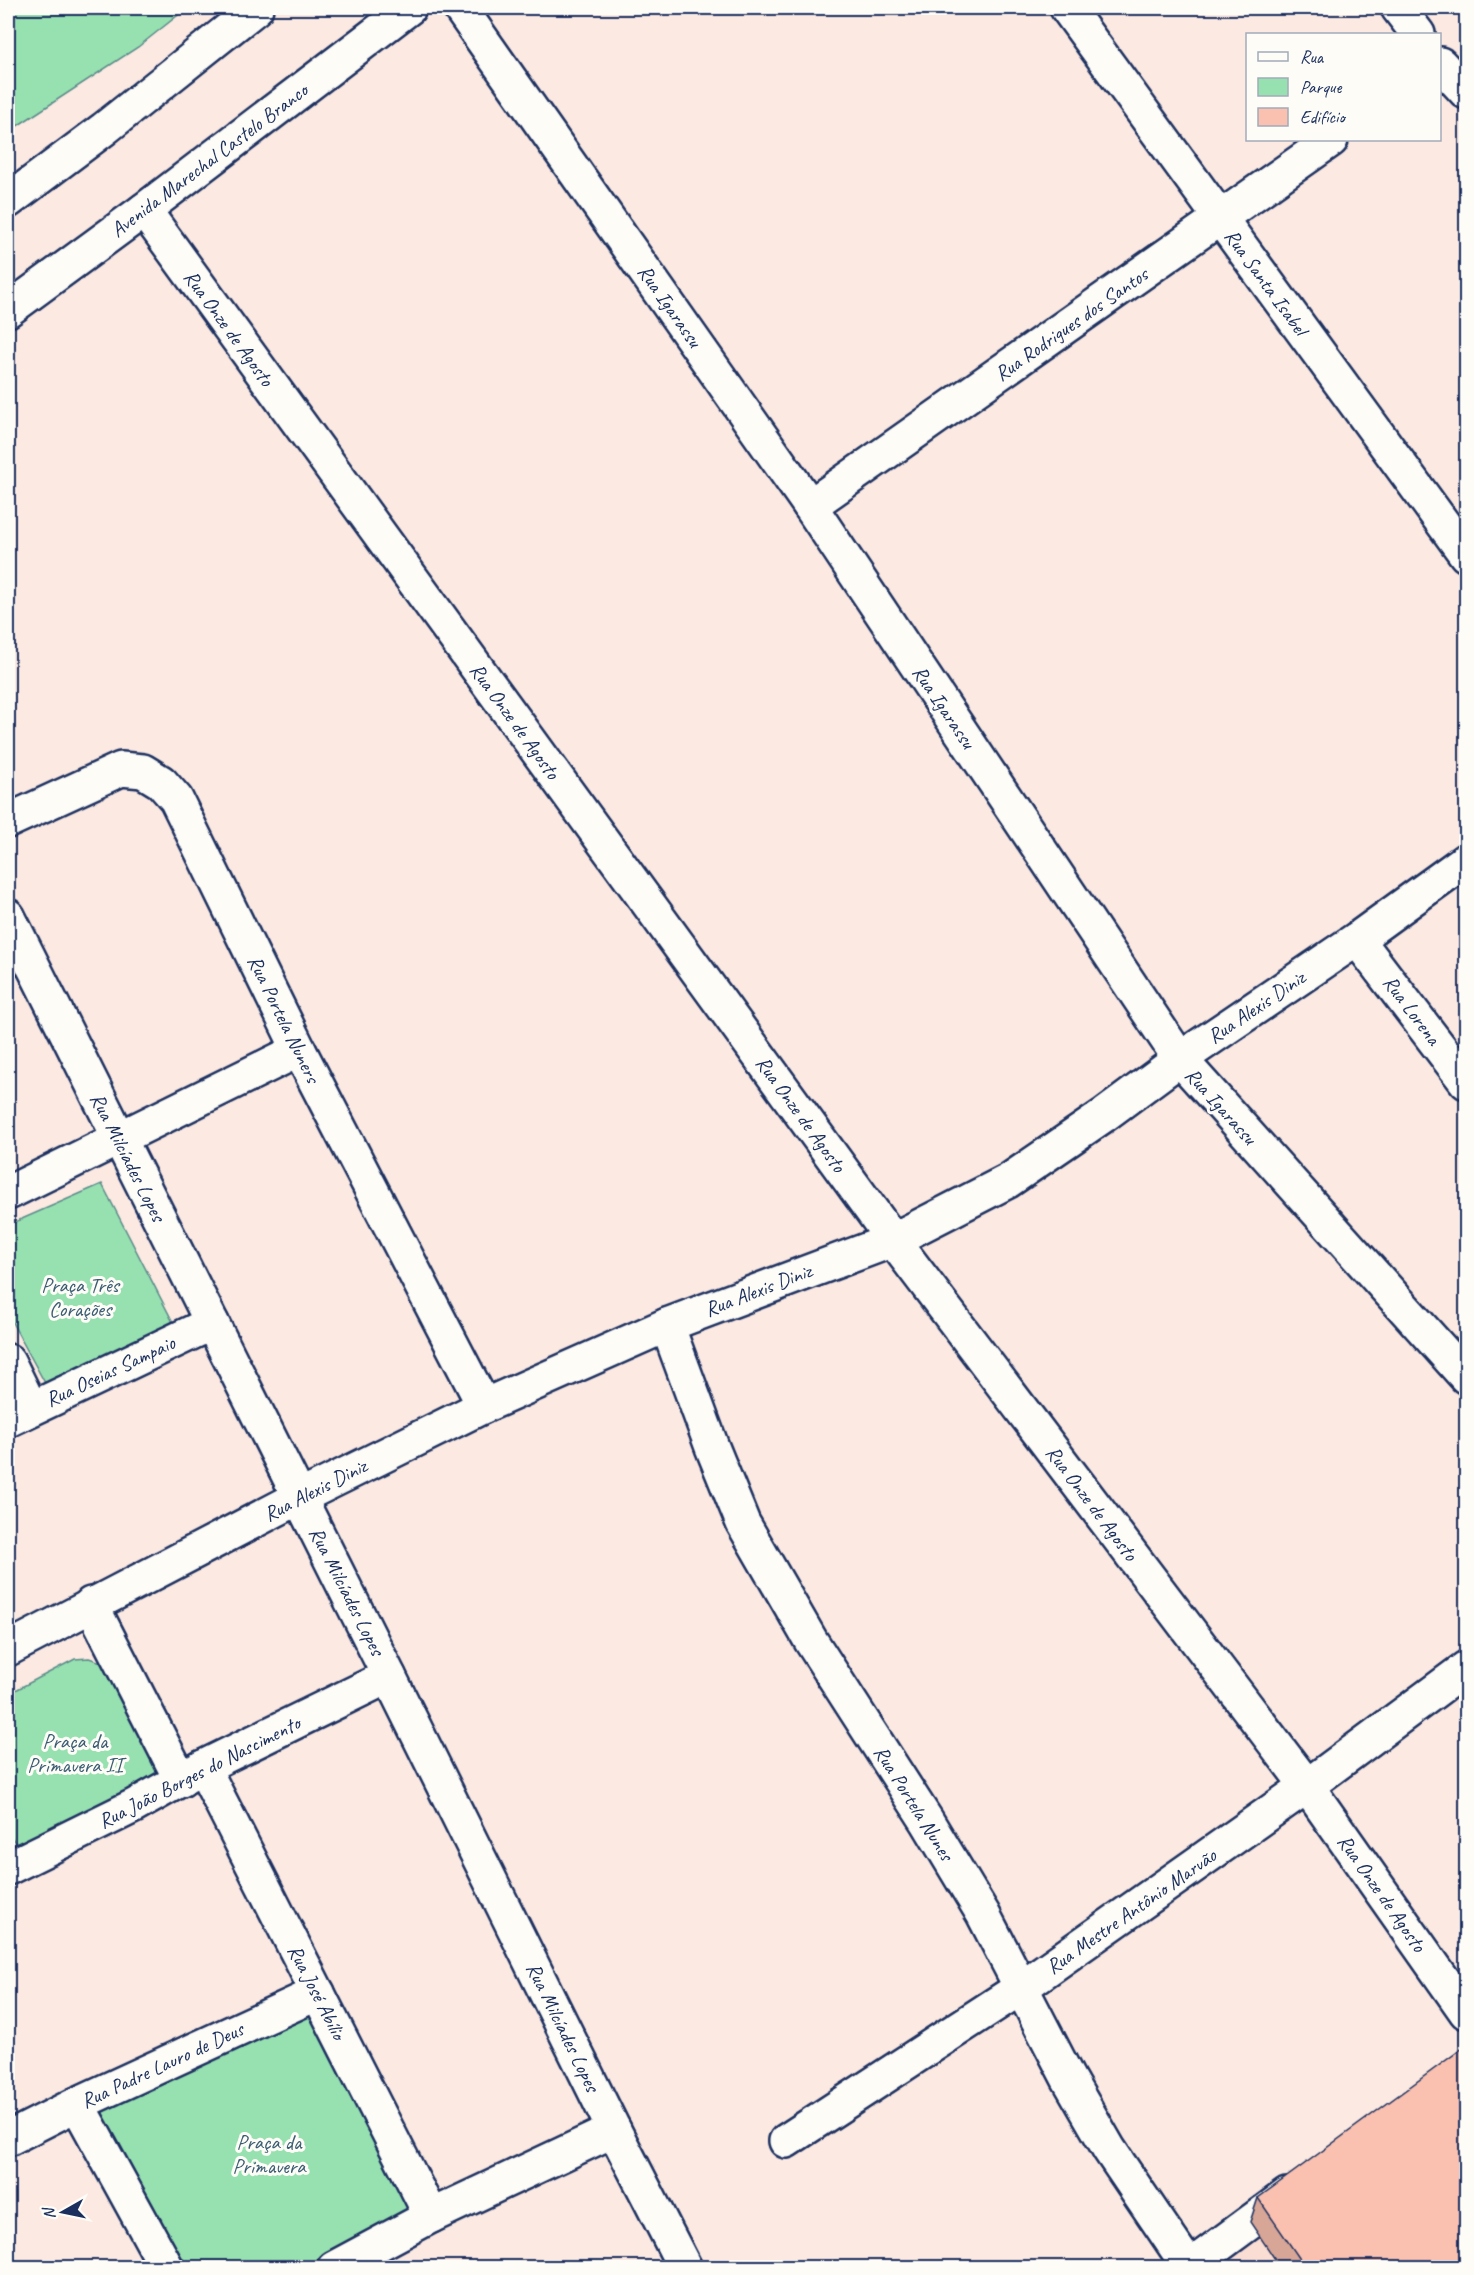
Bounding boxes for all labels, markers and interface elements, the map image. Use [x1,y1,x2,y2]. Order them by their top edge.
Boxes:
legend [1246,33,1441,141]
text: Rua [1300,46,1325,68]
street label: Avenida Marechal Castelo Branco [105,76,315,243]
text: Parque [1300,76,1342,98]
text: Edifício [1300,106,1346,128]
street label: Rua Santa Isabel [1219,224,1315,343]
street label: Rua Igarassu [632,260,709,353]
street label: Rua Rodrigues dos Santos [989,260,1154,387]
street label: Rua Onze de Agosto [178,265,281,393]
street label: Rua Onze de Agosto [464,658,567,786]
street label: Rua Igarassu [907,660,982,755]
street label: Rua Portela Nuners [242,951,327,1089]
street label: Rua Alexis Diniz [1202,963,1312,1049]
street label: Rua Lorena [1377,970,1448,1051]
street label: Rua Onze de Agosto [750,1051,853,1179]
street label: Rua Igarassu [1180,1062,1263,1151]
street label: Rua Milcíades Lopes [84,1088,172,1227]
street label: Rua Alexis Diniz [701,1257,817,1322]
park label: Praça Três Corações [41,1272,121,1322]
street label: Rua Oseias Sampaio [41,1329,180,1412]
street label: Rua Onze de Agosto [1040,1440,1145,1567]
street label: Rua Alexis Diniz [259,1452,373,1527]
street label: Rua Milcíades Lopes [303,1522,391,1661]
street label: Rua João Borges do Nascimento [94,1709,307,1834]
park label: Praça da Primavera II [27,1728,127,1778]
street label: Rua Portela Nunes [868,1741,961,1867]
street label: Rua Onze de Agosto [1332,1829,1433,1958]
street label: Rua Mestre Antônio Marvão [1041,1841,1223,1980]
street label: Rua José Abílio [282,1940,353,2046]
street label: Rua Milcíades Lopes [520,1958,606,2098]
street label: Rua Padre Lauro de Deus [77,2015,249,2114]
park label: Praça da Primavera [232,2129,307,2179]
north arrow [33,2182,93,2242]
text: N [38,2205,60,2221]

